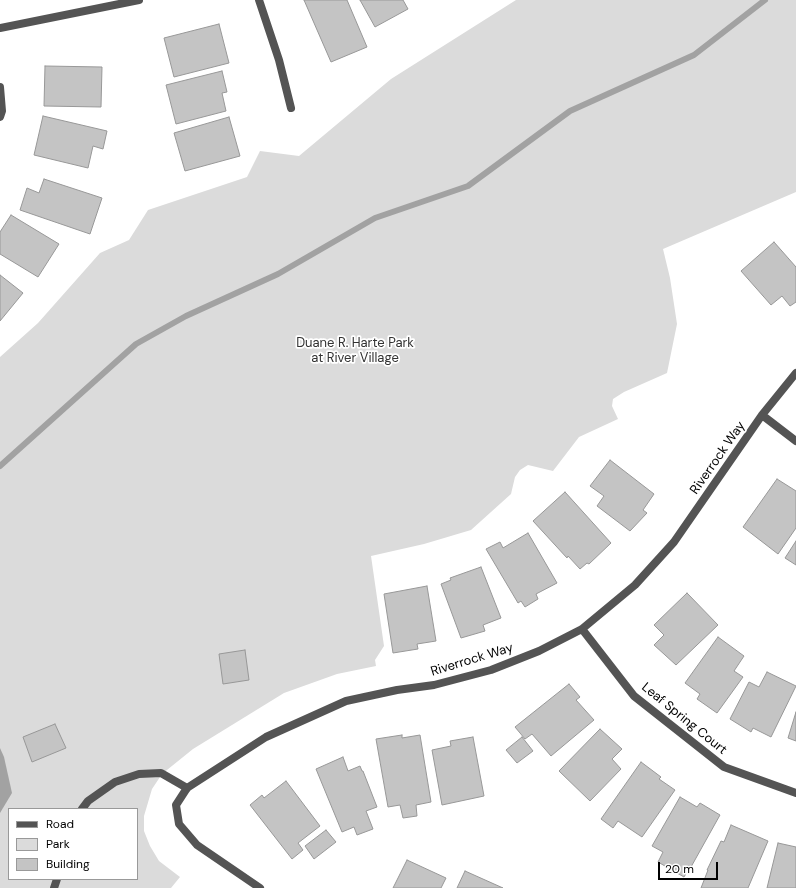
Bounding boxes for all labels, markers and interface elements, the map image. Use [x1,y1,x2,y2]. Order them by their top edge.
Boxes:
park label: Duane R. Harte Park at River Village [296,336,414,367]
street label: Riverrock Way [687,419,749,497]
street label: Riverrock Way [429,640,515,680]
street label: Leaf Spring Court [638,680,730,758]
legend [8,808,138,880]
text: Road [46,816,74,832]
text: Park [46,836,70,852]
scale bar [660,854,720,880]
text: Building [46,856,90,872]
text: 20 m [665,861,694,877]

